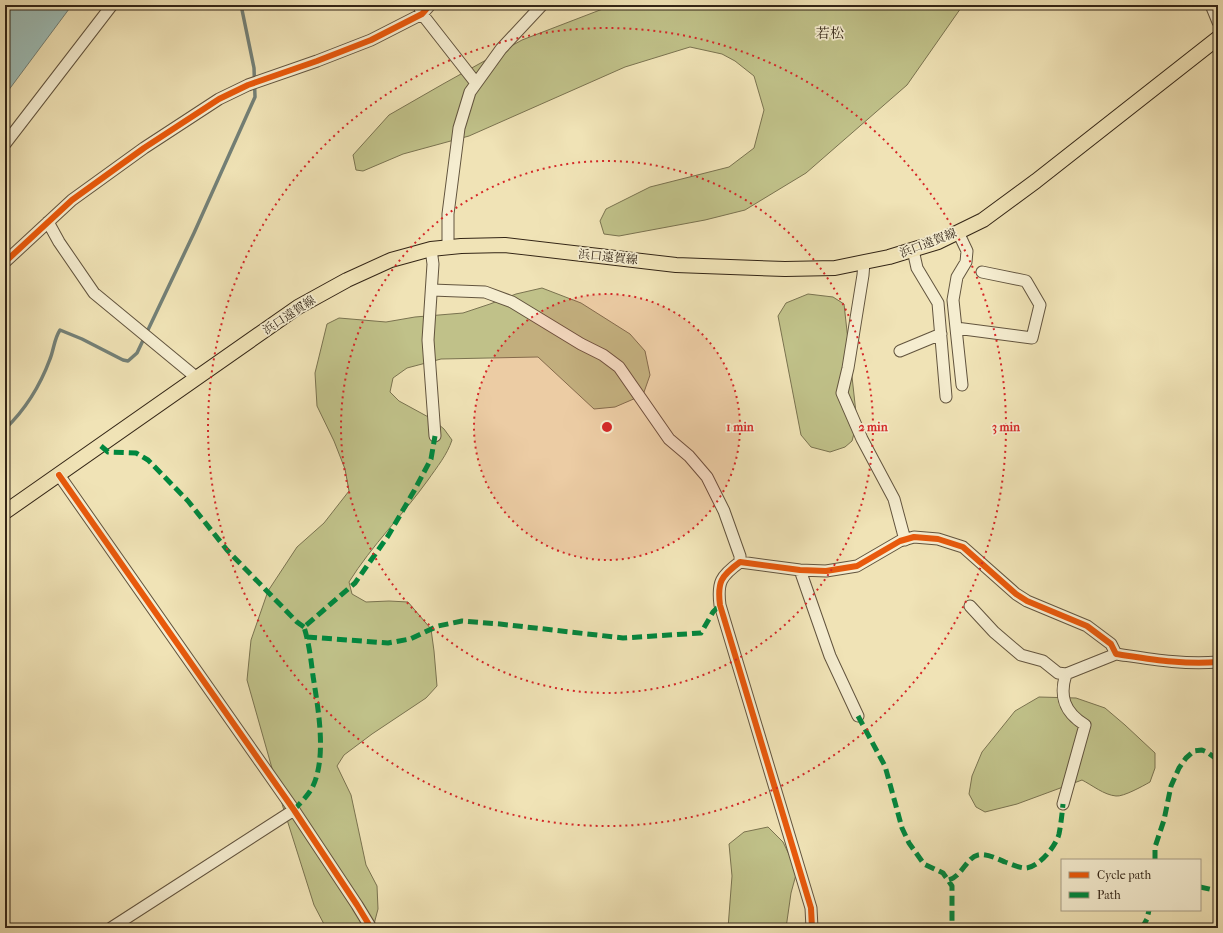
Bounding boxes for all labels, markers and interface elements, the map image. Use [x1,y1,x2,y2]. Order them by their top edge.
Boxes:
district label: 若松 [816,25,844,42]
street label: 浜口遠賀線 [897,226,959,260]
street label: 浜口遠賀線 [577,247,639,267]
street label: 浜口遠賀線 [260,293,318,337]
centre of rings [600,420,614,434]
text: 1 min [726,420,755,434]
text: 2 min [858,420,889,434]
text: 3 min [992,420,1021,435]
legend [1061,859,1201,911]
text: Cycle path [1097,868,1152,882]
text: Path [1097,888,1121,902]

